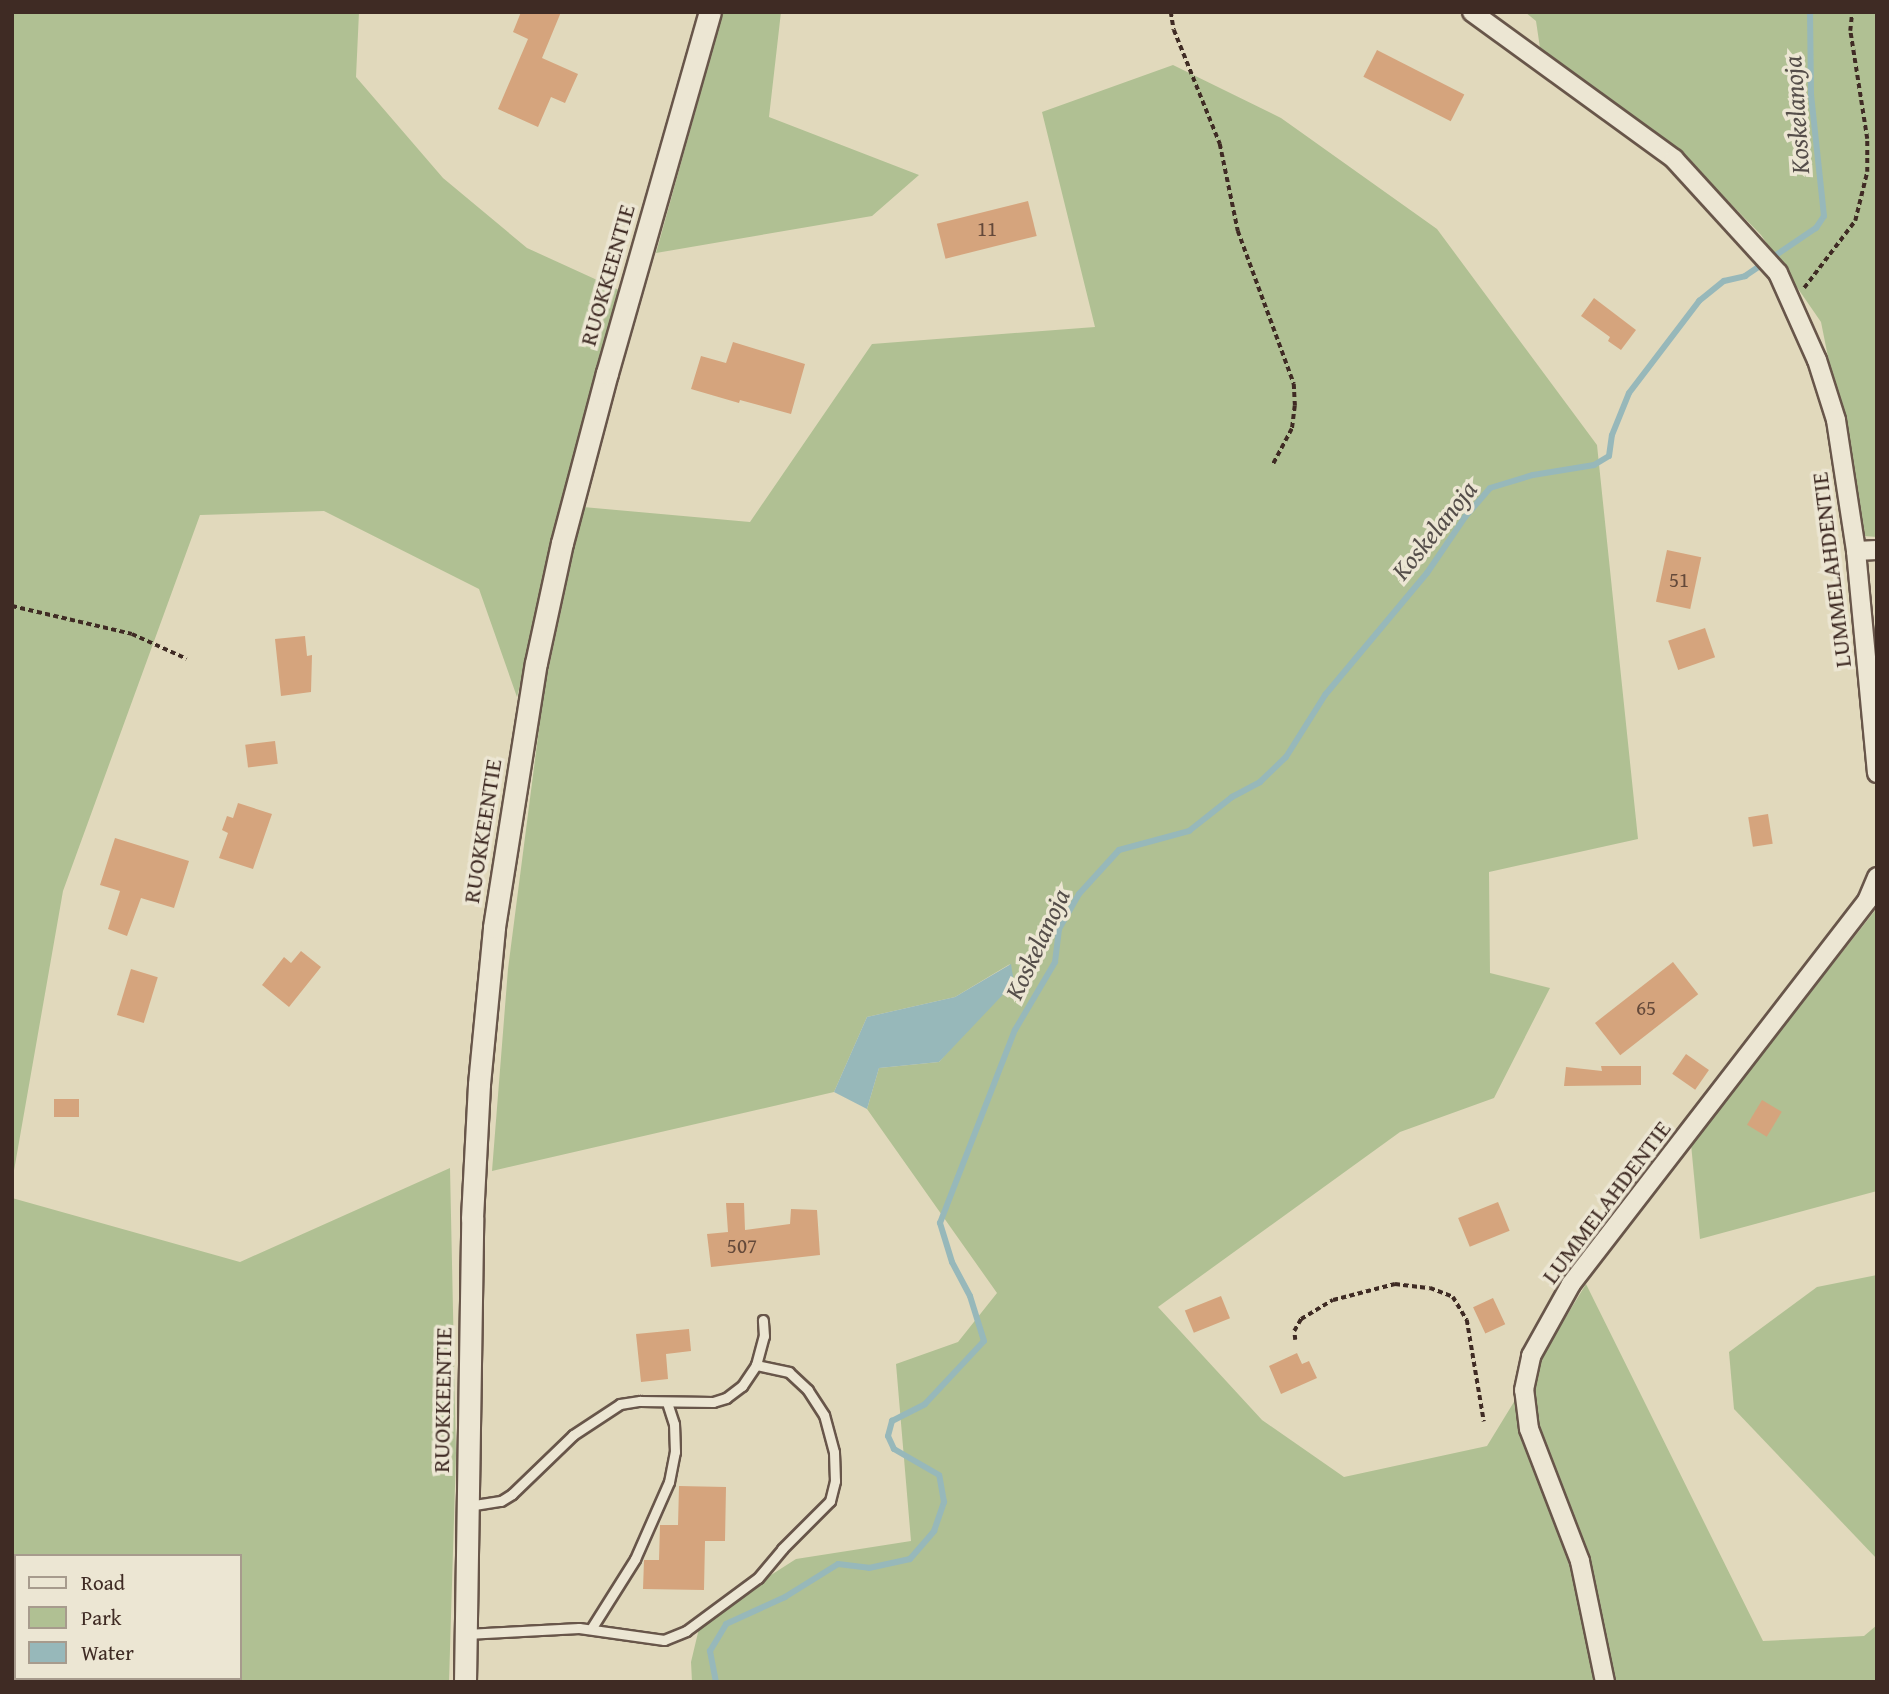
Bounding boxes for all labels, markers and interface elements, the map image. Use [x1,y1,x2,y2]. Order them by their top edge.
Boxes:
water label: Koskelanoja [1776,55,1816,175]
street label: RUOKKEENTIE [573,201,641,349]
house number: 11 [977,216,997,242]
street label: LUMMELAHDENTIE [1805,471,1857,669]
water label: Koskelanoja [1385,474,1483,586]
house number: 51 [1669,567,1689,593]
street label: RUOKKEENTIE [456,757,508,905]
water label: Koskelanoja [998,884,1076,1004]
house number: 65 [1636,995,1656,1021]
street label: LUMMELAHDENTIE [1535,1115,1677,1289]
house number: 507 [727,1233,757,1259]
street label: RUOKKEENTIE [426,1327,458,1473]
legend [14,1554,242,1680]
text: Road [81,1567,125,1598]
text: Park [81,1602,122,1633]
text: Water [81,1637,134,1668]

